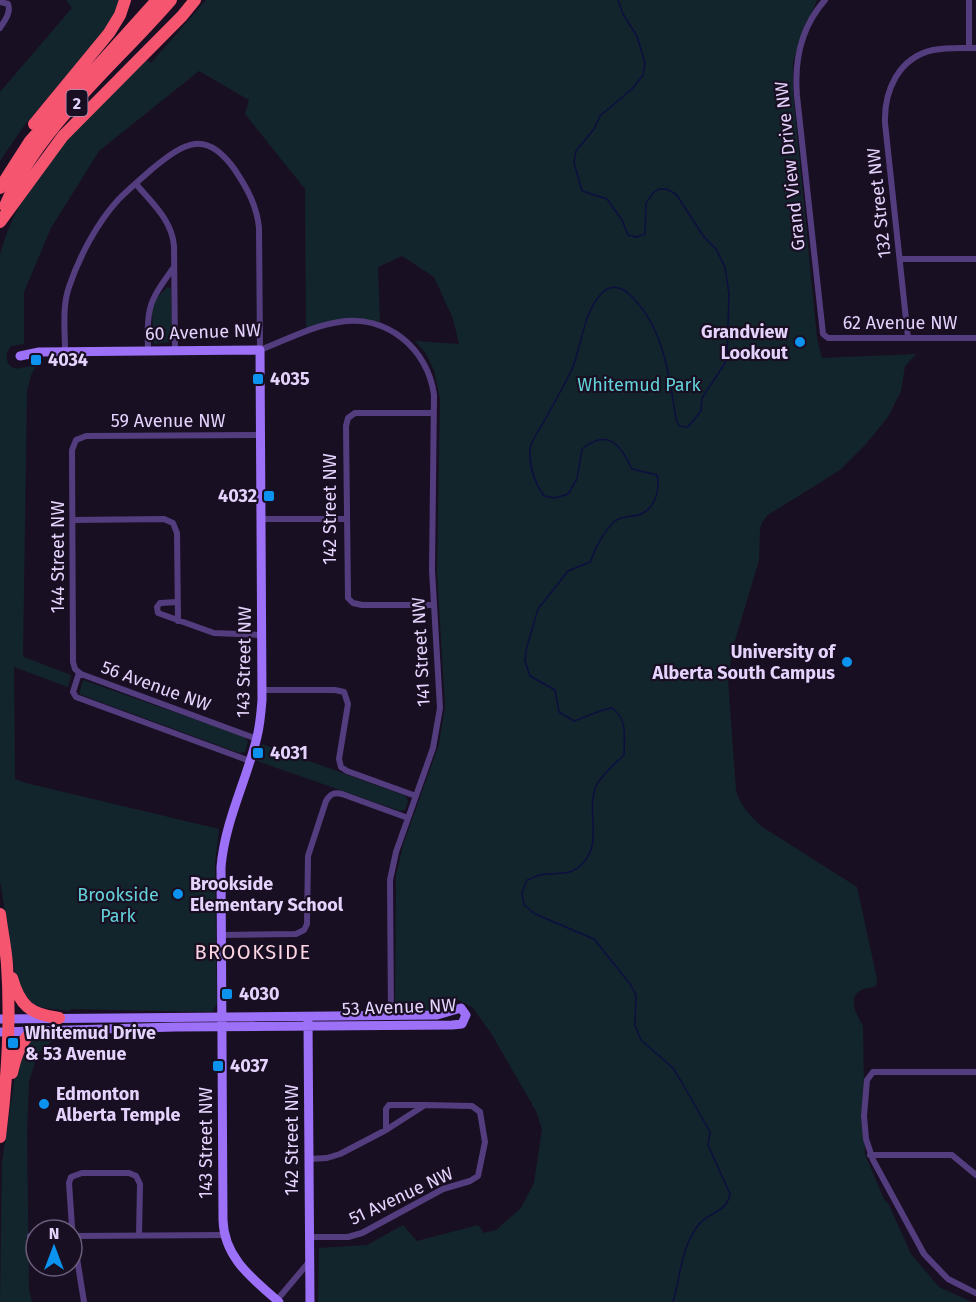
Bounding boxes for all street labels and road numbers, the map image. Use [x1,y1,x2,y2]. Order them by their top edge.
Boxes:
street label: Grand View Drive NW [770,80,810,252]
road number: 2 [66,90,88,116]
street label: 132 Street NW [862,147,896,259]
street label: 62 Avenue NW [843,312,957,334]
street label: 60 Avenue NW [145,319,262,345]
street label: 59 Avenue NW [111,410,225,432]
street label: 142 Street NW [319,453,341,565]
street label: 144 Street NW [47,501,69,613]
street label: 141 Street NW [407,597,435,707]
street label: 143 Street NW [232,606,256,718]
street label: 56 Avenue NW [98,656,214,716]
street label: 53 Avenue NW [341,994,457,1020]
street label: 142 Street NW [281,1084,303,1196]
street label: 143 Street NW [195,1087,217,1199]
street label: 51 Avenue NW [345,1162,457,1230]

